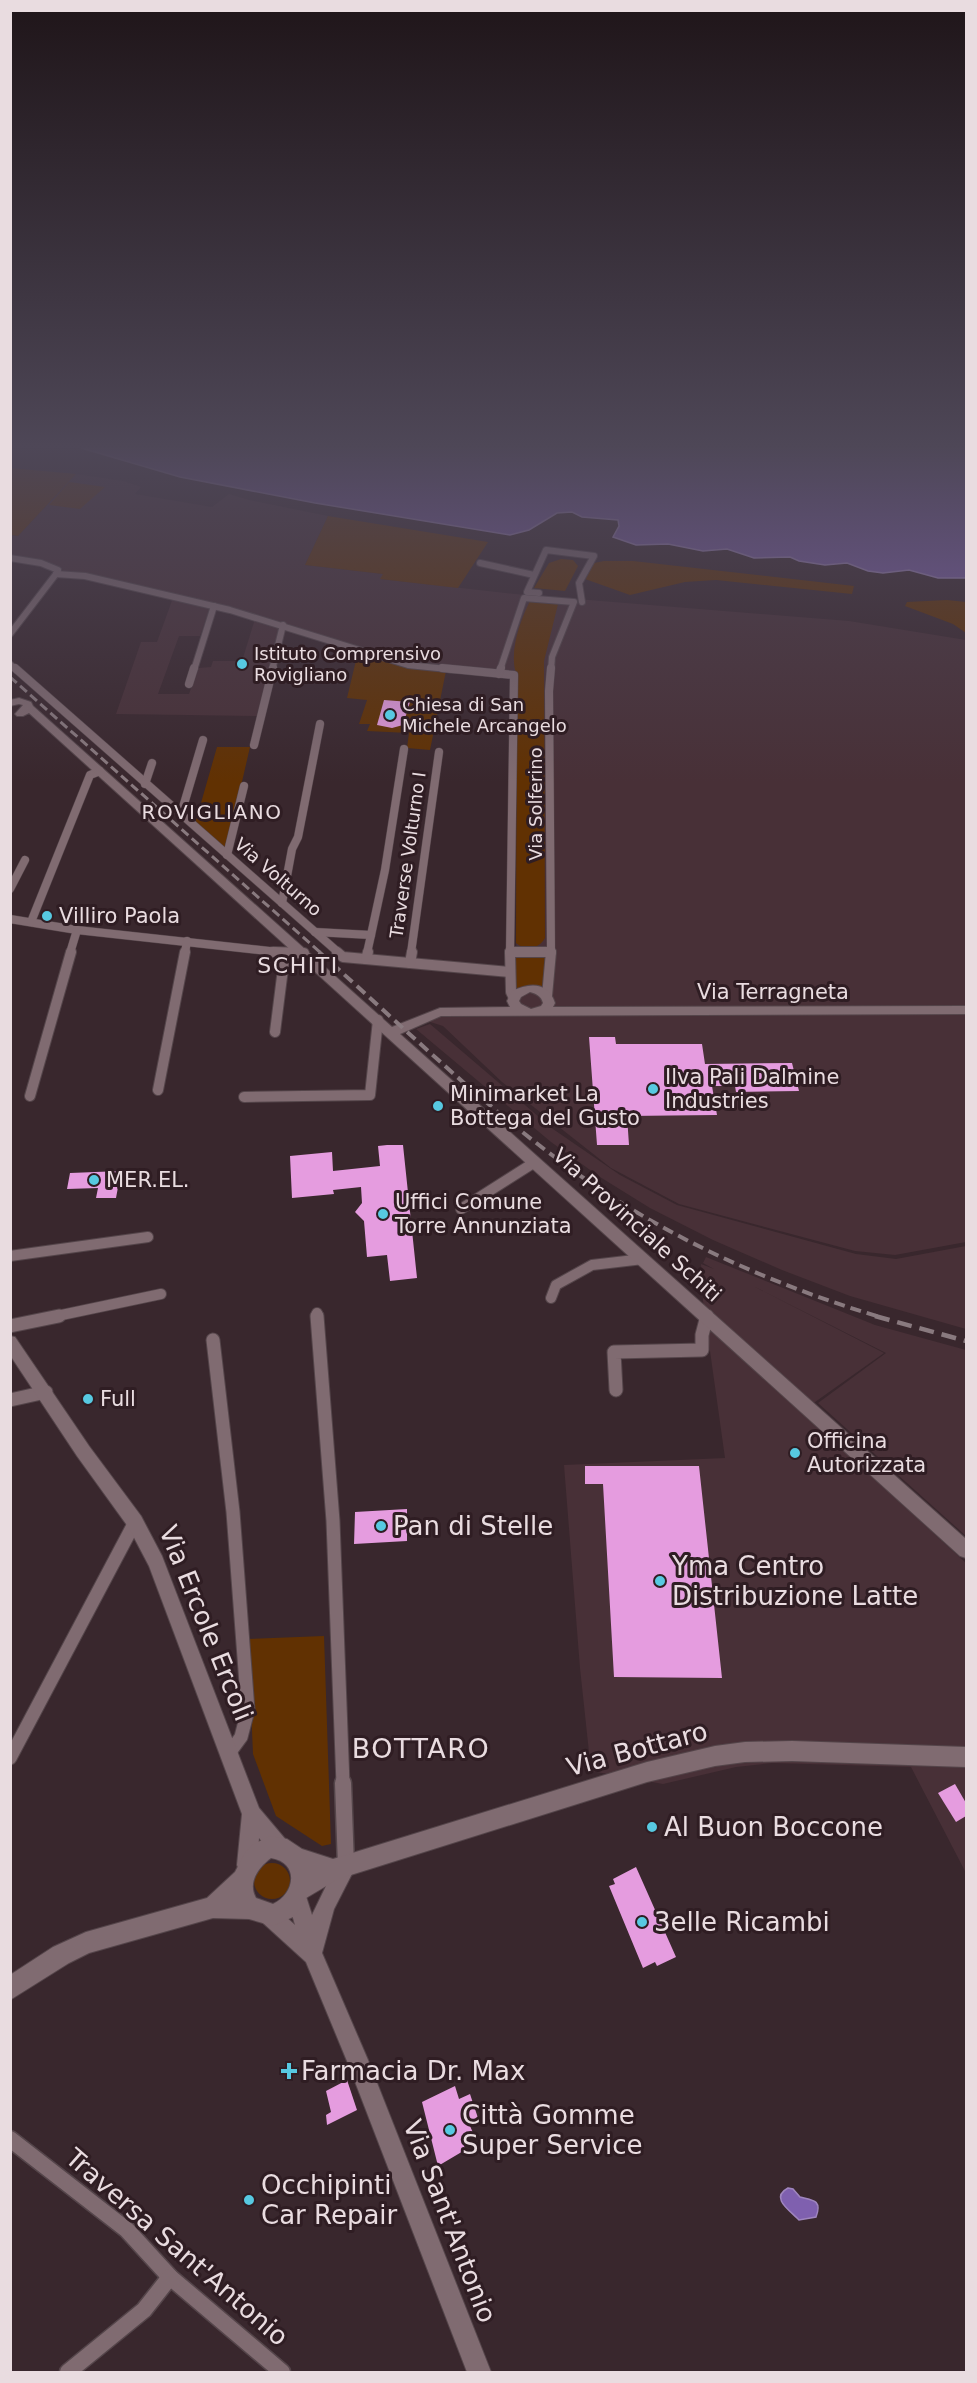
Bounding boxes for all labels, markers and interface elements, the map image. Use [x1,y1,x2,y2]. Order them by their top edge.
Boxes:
place label: Istituto Comprensivo Rovigliano [254,643,441,685]
marker: Istituto Comprensivo Rovigliano [235,657,249,671]
place label: Chiesa di San Michele Arcangelo [402,694,567,736]
marker: Chiesa di San Michele Arcangelo [383,708,397,722]
street label: Via Solferino [525,747,546,861]
street label: Traverse Volturno I [385,770,430,941]
district label: ROVIGLIANO [142,800,282,824]
street label: Via Volturno [230,833,326,920]
place label: Villiro Paola [59,904,180,928]
marker: Villiro Paola [40,909,54,923]
district label: SCHITI [257,953,339,978]
street label: Via Terragneta [697,980,849,1004]
place label: Ilva Pali Dalmine Industries [665,1065,839,1113]
place label: Minimarket La Bottega del Gusto [450,1082,640,1130]
marker: Ilva Pali Dalmine Industries [646,1082,660,1096]
marker: Minimarket La Bottega del Gusto [431,1099,445,1113]
street label: Via Provinciale Schiti [548,1143,726,1307]
place label: MER.EL. [106,1168,190,1192]
marker: MER.EL. [87,1173,101,1187]
place label: Uffici Comune Torre Annunziata [394,1190,572,1238]
marker: Uffici Comune Torre Annunziata [376,1207,390,1221]
place label: Full [100,1387,136,1411]
marker: Full [81,1392,95,1406]
place label: Officina Autorizzata [807,1429,926,1477]
marker: Officina Autorizzata [788,1446,802,1460]
place label: Pan di Stelle [393,1511,553,1541]
marker: Pan di Stelle [374,1519,388,1533]
street label: Via Ercole Ercoli [153,1521,259,1725]
place label: Yma Centro Distribuzione Latte [671,1551,918,1611]
marker: Yma Centro Distribuzione Latte [653,1574,667,1588]
street label: Via Bottaro [563,1716,711,1782]
district label: BOTTARO [352,1733,490,1764]
place label: Al Buon Boccone [664,1812,883,1842]
marker: Al Buon Boccone [645,1820,659,1834]
place label: 3elle Ricambi [654,1907,830,1937]
marker: 3elle Ricambi [635,1915,649,1929]
place label: Farmacia Dr. Max [301,2056,525,2086]
marker: Farmacia Dr. Max [282,2064,296,2078]
place label: Città Gomme Super Service [462,2100,643,2160]
street label: Via Sant'Antonio [397,2115,503,2327]
marker: Città Gomme Super Service [443,2123,457,2137]
street label: Traversa Sant'Antonio [59,2142,294,2352]
place label: Occhipinti Car Repair [261,2170,398,2230]
marker: Occhipinti Car Repair [242,2193,256,2207]

